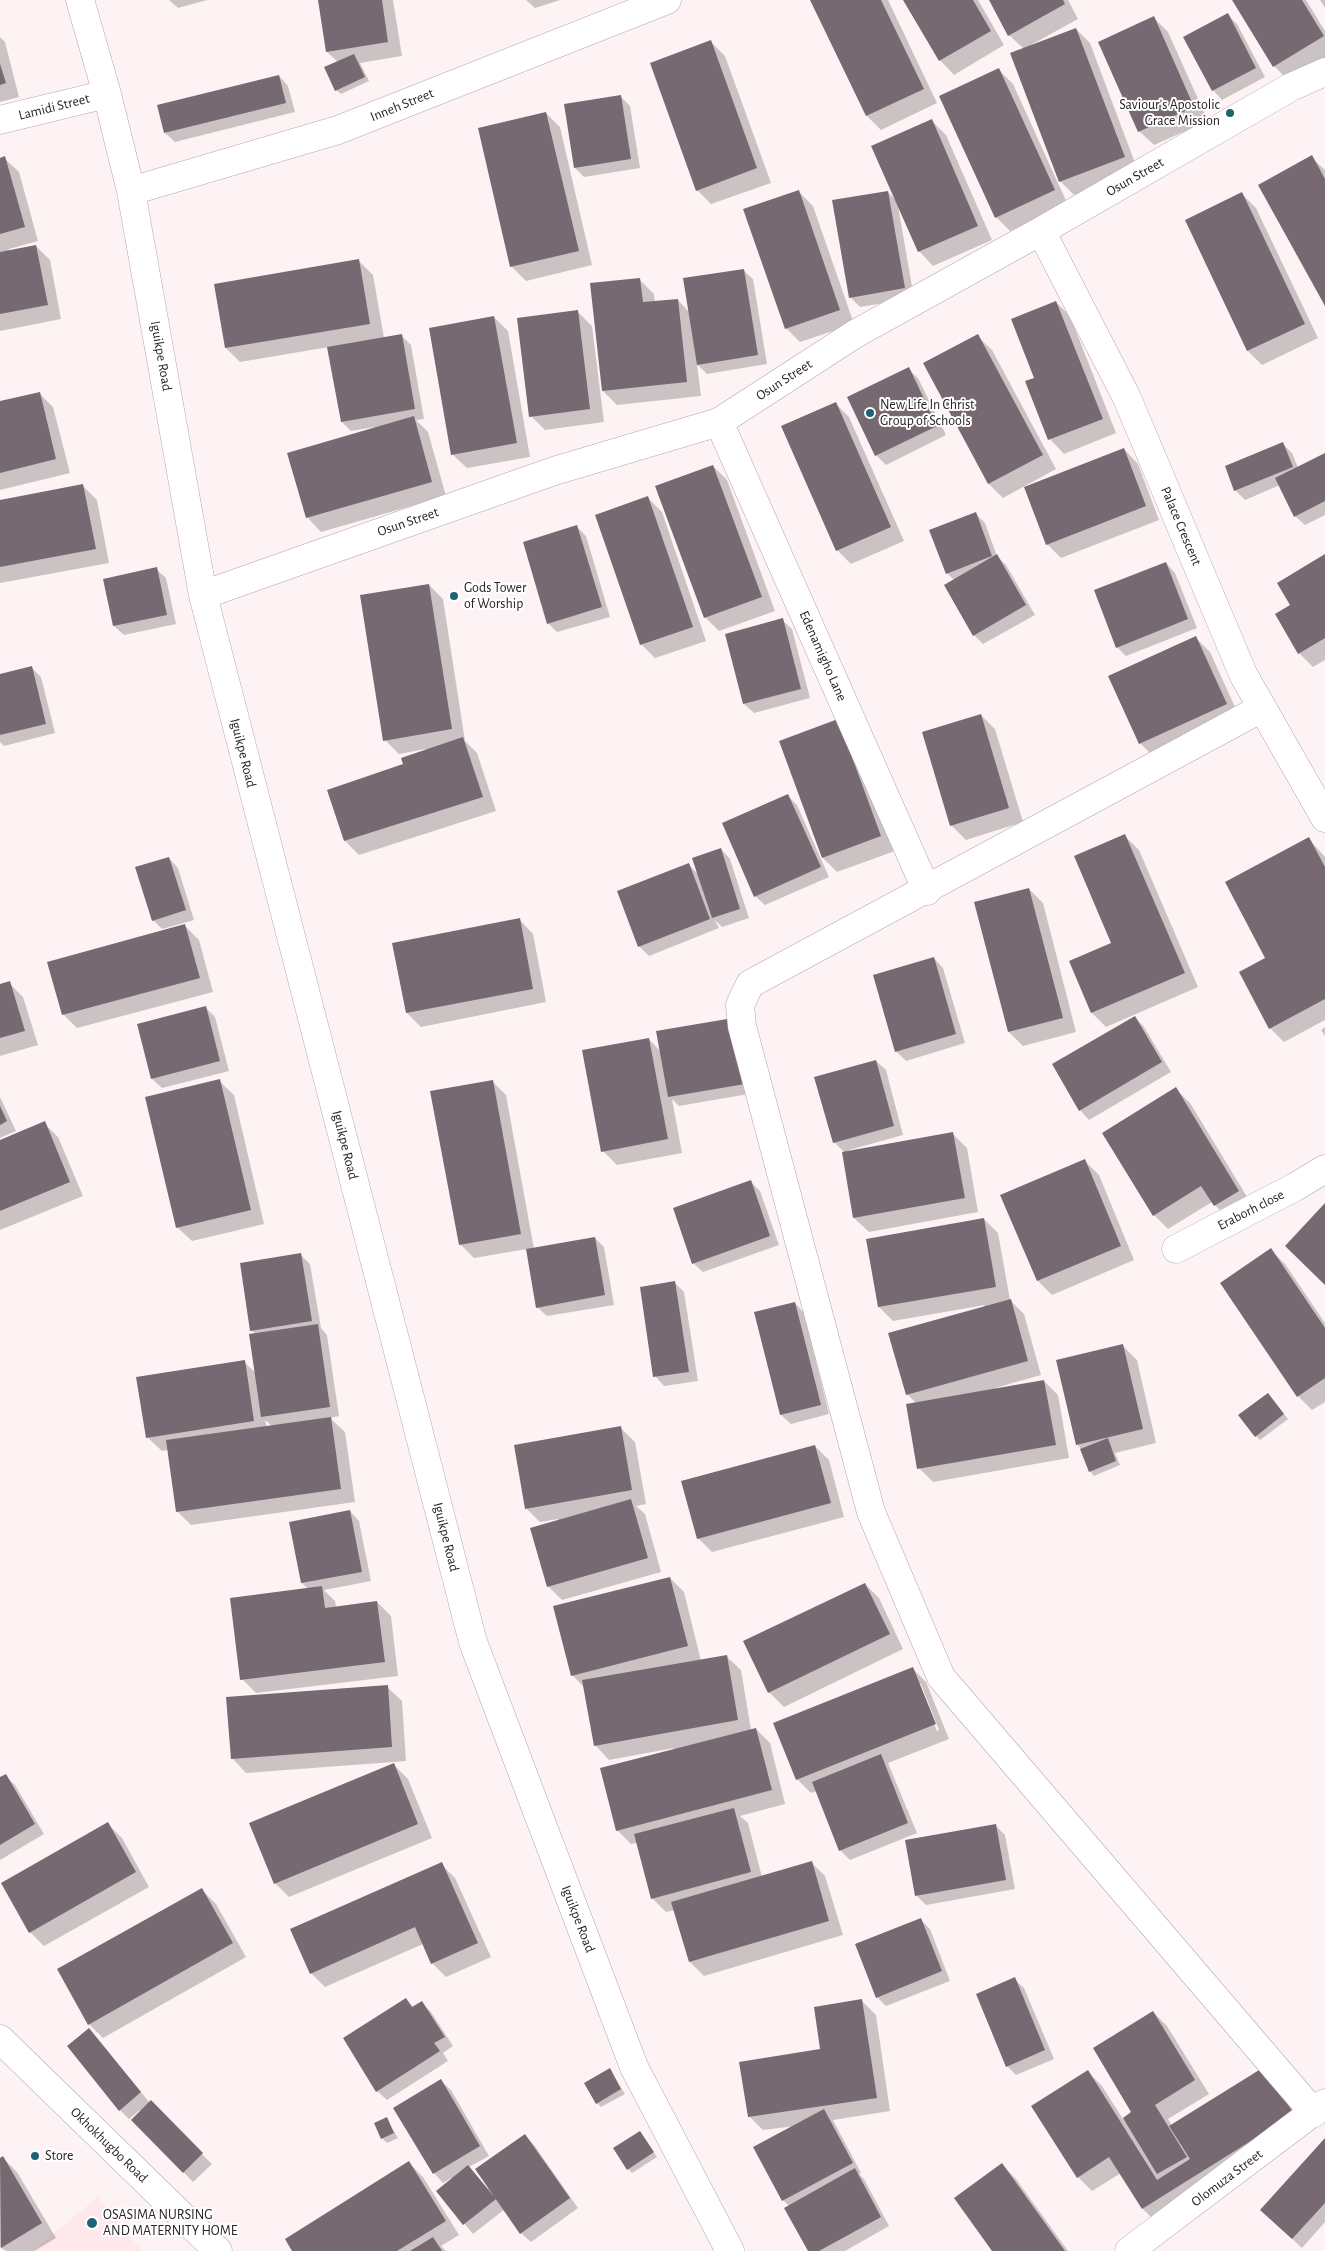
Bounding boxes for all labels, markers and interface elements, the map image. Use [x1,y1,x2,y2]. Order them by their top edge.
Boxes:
street label: Inneh Street [368,85,436,125]
street label: Lamidi Street [17,90,91,124]
place label: Saviour's Apostolic Grace Mission [1119,97,1220,130]
marker: Saviour's Apostolic Grace Mission [1224,107,1236,119]
street label: Osun Street [1103,154,1167,200]
street label: Iguikpe Road [147,320,175,392]
street label: Osun Street [753,356,815,404]
place label: New Life In Christ Group of Schools [880,397,975,430]
marker: New Life In Christ Group of Schools [864,407,876,419]
street label: Palace Crescent [1157,484,1205,568]
street label: Osun Street [375,504,441,540]
place label: Gods Tower of Worship [464,580,527,612]
marker: Gods Tower of Worship [448,590,460,602]
street label: Edenamigho Lane [796,608,850,704]
street label: Iguikpe Road [226,717,260,789]
street label: Iguikpe Road [328,1109,362,1181]
street label: Eraborh close [1215,1186,1287,1234]
street label: Iguikpe Road [429,1501,463,1573]
street label: Iguikpe Road [557,1883,599,1955]
street label: Okhokhugbo Road [67,2104,151,2186]
street label: Olomuza Street [1188,2146,1266,2210]
place label: Store [45,2148,74,2164]
marker: Store [29,2150,41,2162]
place label: OSASIMA NURSING AND MATERNITY HOME [103,2207,237,2240]
marker: OSASIMA NURSING AND MATERNITY HOME [85,2216,99,2230]

